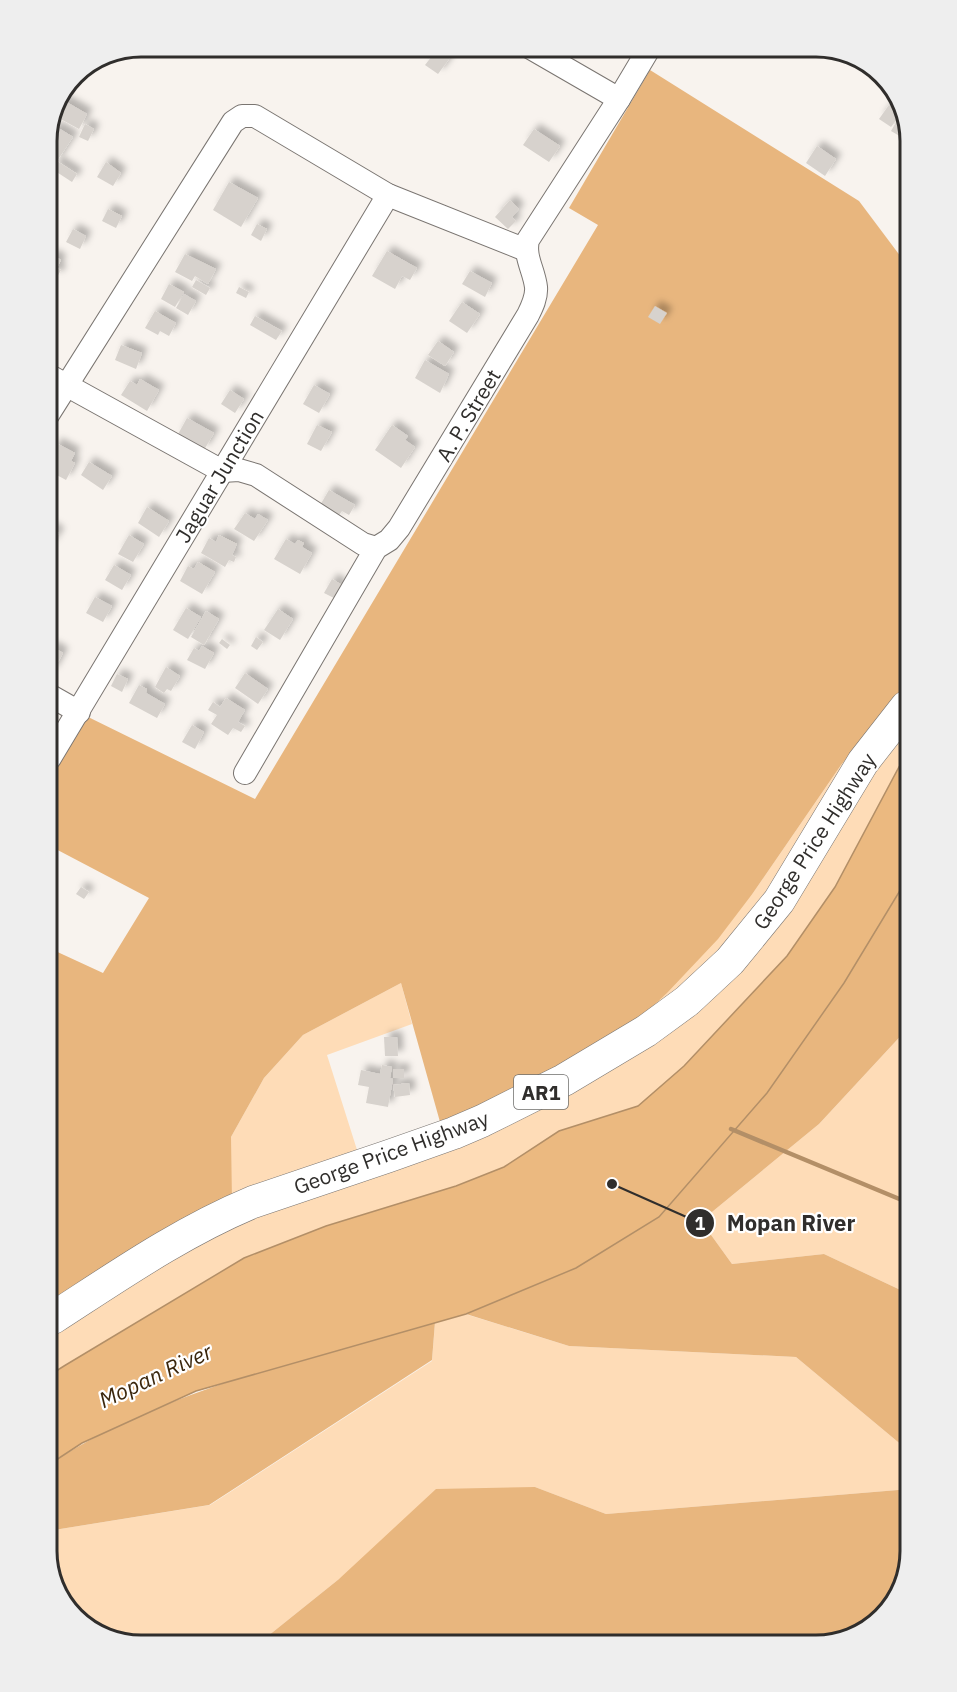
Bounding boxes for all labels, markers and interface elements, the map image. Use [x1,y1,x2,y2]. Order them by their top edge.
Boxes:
street label: A. P. Street [429,363,507,467]
street label: Jaguar Junction [168,404,270,548]
street label: George Price Highway [746,747,882,935]
road number: AR1 [514,1075,568,1109]
street label: George Price Highway [290,1104,493,1200]
callout: Mopan River [685,1203,868,1243]
text: Mopan River [727,1208,855,1237]
text: 1 [695,1212,706,1235]
water label: Mopan River [94,1336,217,1414]

